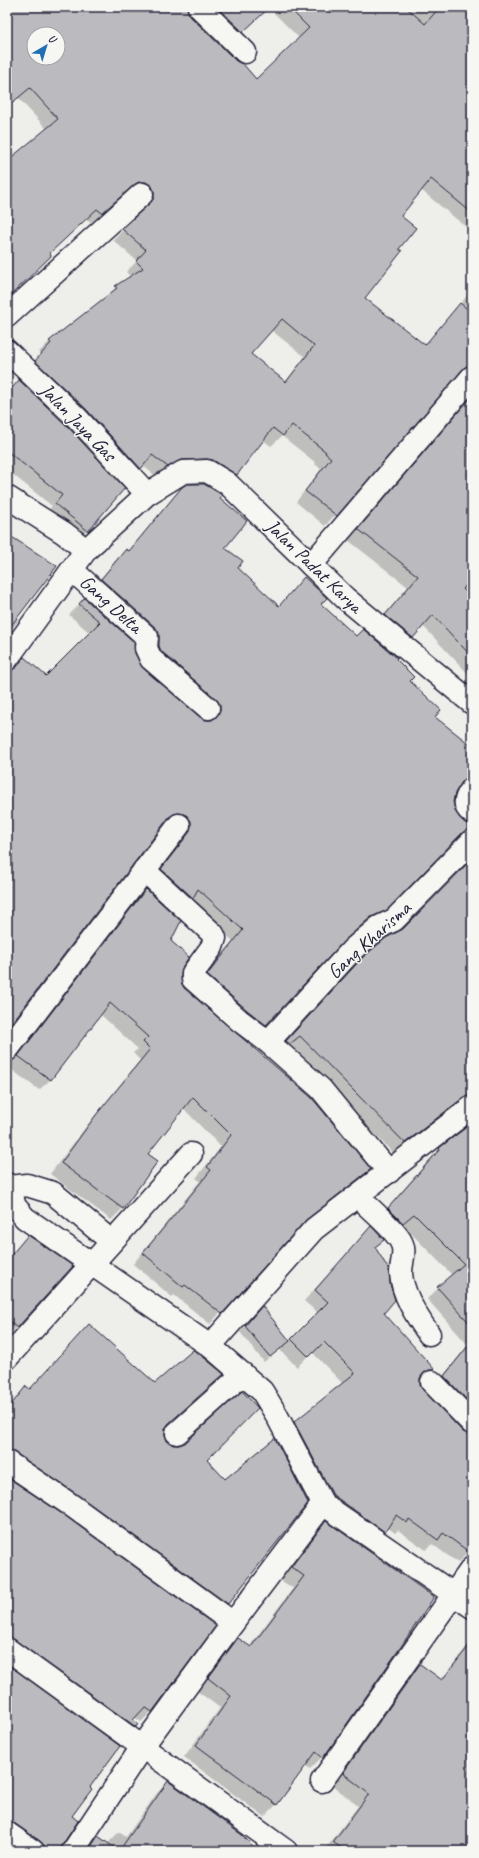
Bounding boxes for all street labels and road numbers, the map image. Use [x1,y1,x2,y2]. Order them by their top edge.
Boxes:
street label: Jalan Jaya Gas [34,377,123,468]
street label: Jalan Padat Karya [260,513,369,620]
street label: Gang Delta [75,569,149,640]
street label: Gang Kharisma [322,895,417,984]

